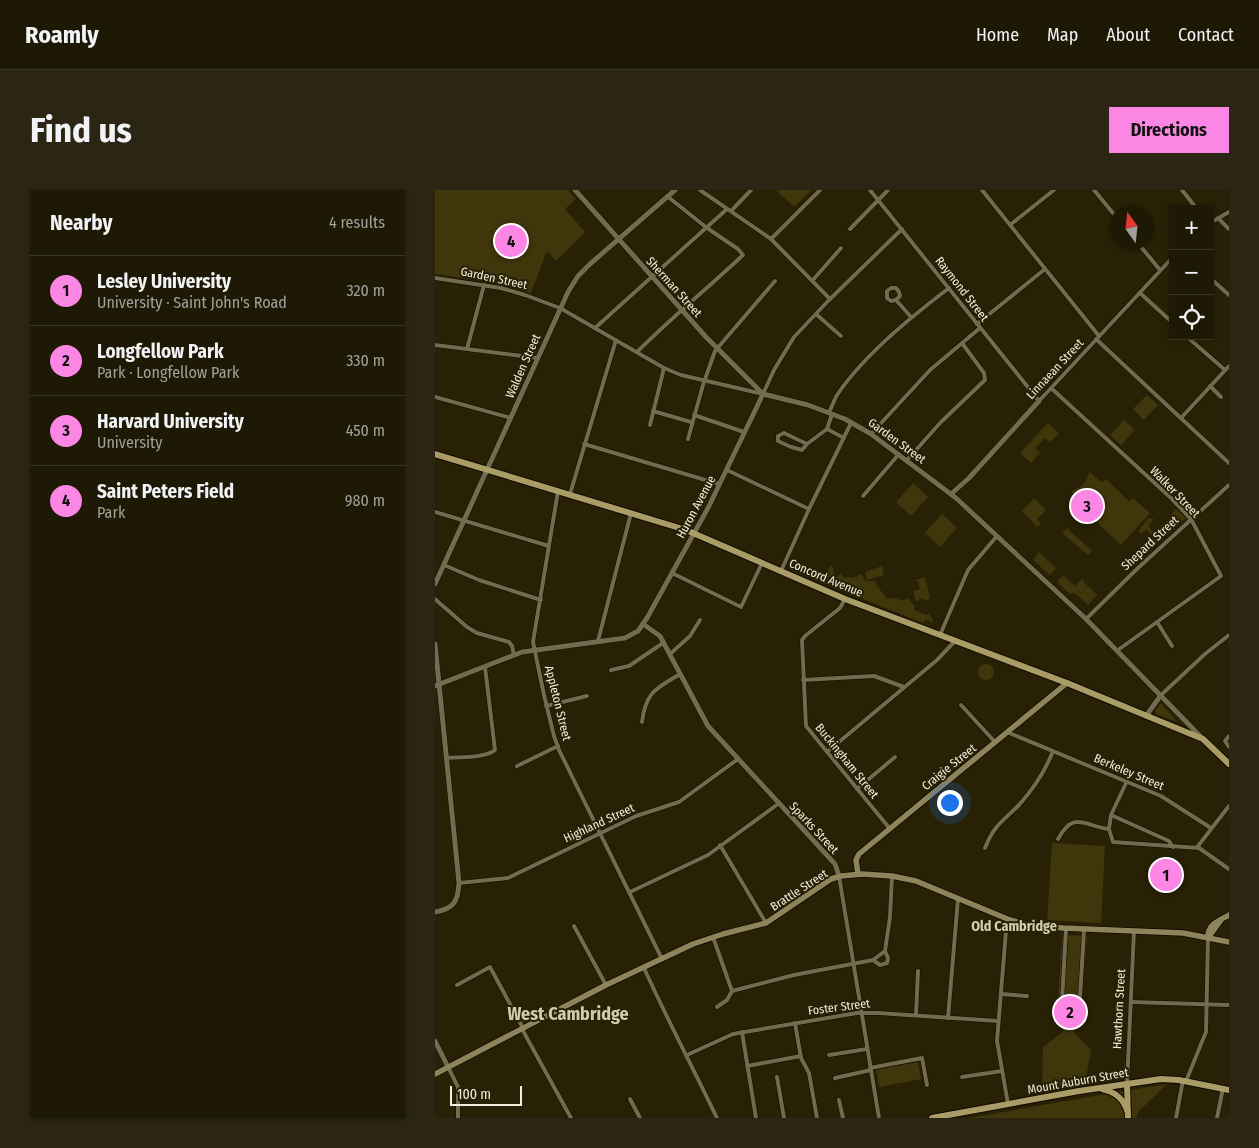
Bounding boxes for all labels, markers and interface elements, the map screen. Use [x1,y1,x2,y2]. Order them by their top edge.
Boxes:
text: Roamly [25,21,99,49]
text: Home [976,24,1019,46]
text: Map [1047,24,1078,46]
text: About [1106,24,1150,46]
text: Contact [1178,24,1234,46]
button: Directions [1109,107,1229,153]
text: Find us [30,109,132,151]
north arrow [1109,205,1154,250]
map controls [1169,205,1214,340]
button: + [1169,205,1214,250]
text: Nearby [50,210,112,236]
text: 4 results [329,213,385,232]
pin: 4 [495,222,527,260]
button: − [1169,250,1214,295]
street label: Sherman Street [643,254,705,320]
street label: Raymond Street [932,254,992,324]
street label: Garden Street [459,264,529,292]
text: Lesley University [97,270,231,293]
text: 1 [63,281,69,300]
text: 320 m [346,281,385,300]
text: University · Saint John's Road [97,293,287,312]
button: locate [1169,295,1214,340]
street label: Walden Street [503,332,543,400]
street label: Linnaean Street [1024,336,1086,402]
text: Longfellow Park [97,340,224,363]
text: 2 [62,351,70,370]
text: 330 m [346,351,385,370]
text: Park · Longfellow Park [97,363,240,382]
text: Harvard University [97,410,244,433]
street label: Garden Street [866,415,929,467]
text: 3 [62,421,70,440]
text: 450 m [346,421,385,440]
text: University [97,433,162,452]
street label: Walker Street [1147,464,1203,520]
street label: Huron Avenue [674,473,718,541]
text: Saint Peters Field [97,480,234,503]
pin: 3 [1071,487,1103,525]
text: 4 [62,491,70,510]
text: 980 m [345,491,385,510]
text: Park [97,503,125,522]
street label: Shepard Street [1119,513,1182,573]
street label: Concord Avenue [787,556,865,600]
street label: Appleton Street [542,664,574,742]
street label: Buckingham Street [813,721,882,801]
street label: Craigie Street [919,741,979,793]
street label: Berkeley Street [1092,751,1166,793]
your location [937,790,963,816]
street label: Sparks Street [787,799,841,857]
street label: Highland Street [561,800,637,845]
pin: 1 [1150,856,1182,894]
street label: Brattle Street [768,866,830,914]
district label: Old Cambridge [971,918,1057,935]
street label: Hawthorn Street [1110,968,1128,1049]
pin: 2 [1054,993,1086,1031]
street label: Foster Street [807,996,871,1018]
district label: West Cambridge [507,1003,629,1025]
street label: Mount Auburn Street [1026,1065,1130,1097]
scale bar [450,1083,523,1106]
text: 100 m [457,1086,491,1103]

